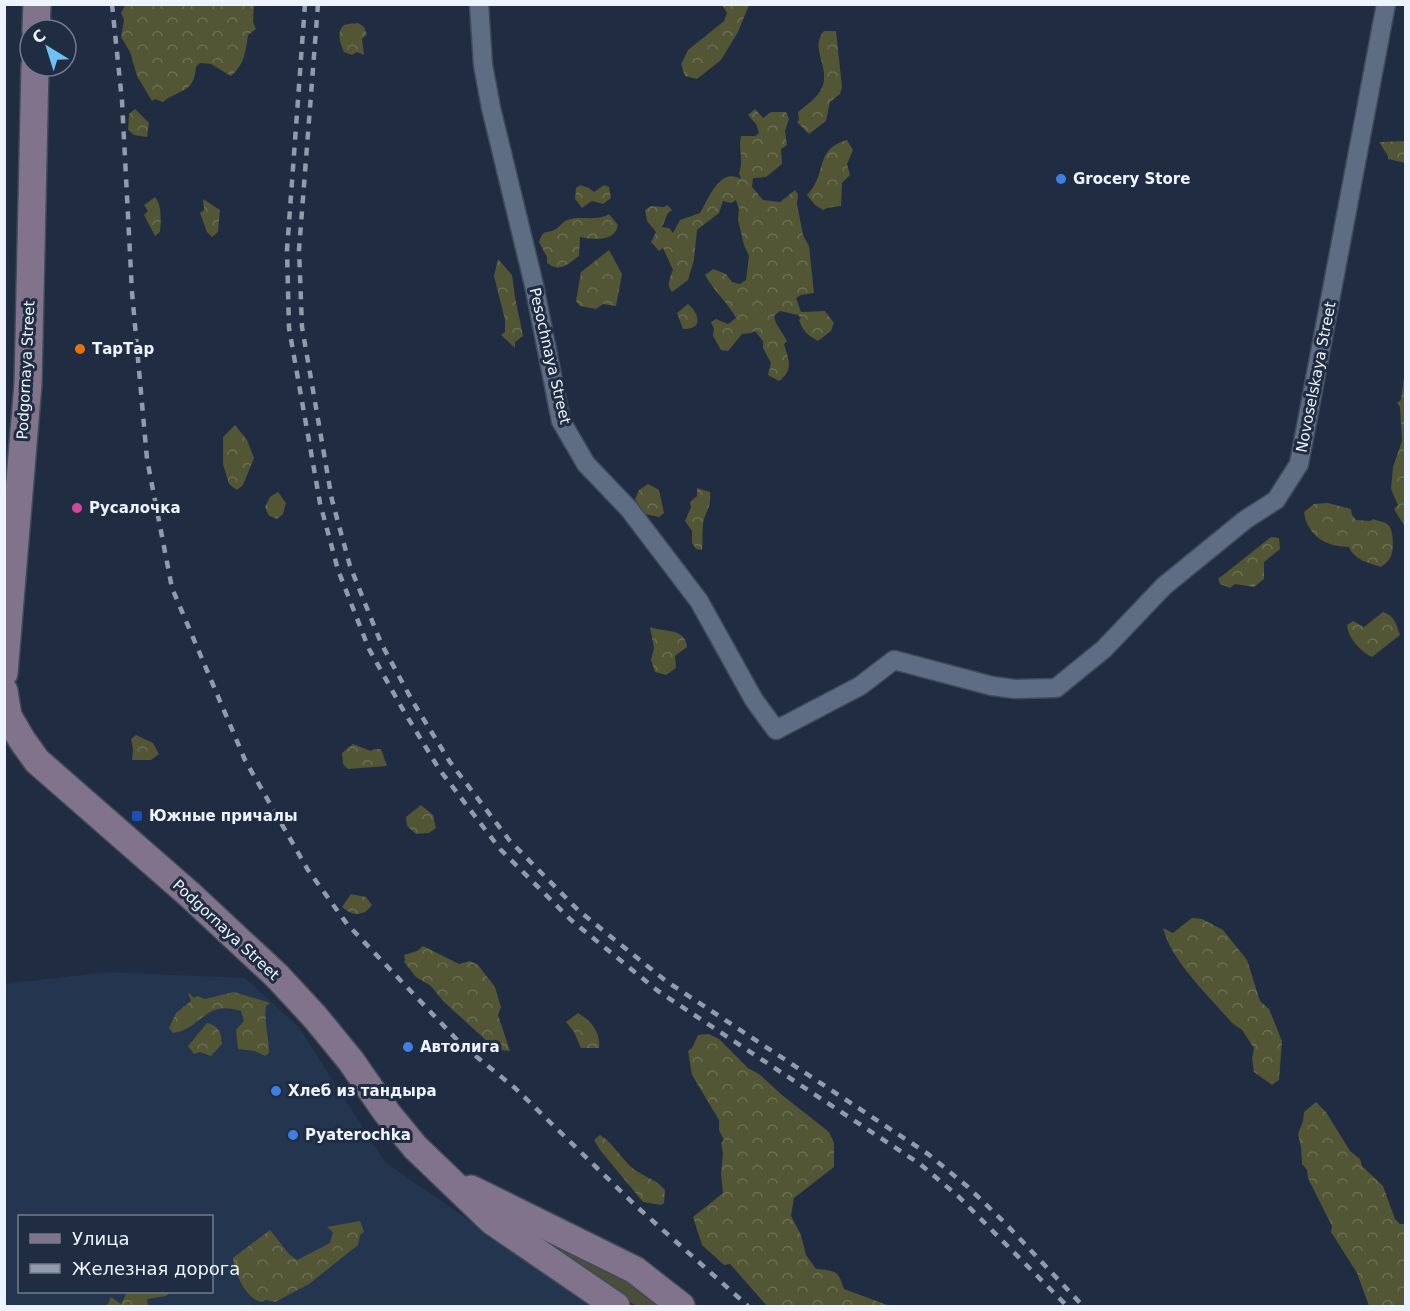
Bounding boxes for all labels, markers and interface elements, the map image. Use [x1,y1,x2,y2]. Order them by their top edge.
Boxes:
north arrow [18,18,78,78]
text: С [29,25,50,48]
place label: Grocery Store [1073,170,1190,188]
marker: Grocery Store [1054,172,1068,186]
street label: Pesochnaya Street [526,286,574,426]
street label: Podgornaya Street [13,300,39,440]
street label: Novoselskaya Street [1293,300,1340,454]
place label: ТарТар [92,340,154,358]
marker: ТарТар [73,342,87,356]
place label: Русалочка [89,499,181,517]
marker: Русалочка [70,501,84,515]
place label: Южные причалы [149,807,297,825]
marker: Южные причалы [130,809,144,823]
street label: Podgornaya Street [169,876,283,984]
place label: Автолига [420,1038,500,1056]
marker: Автолига [401,1040,415,1054]
place label: Хлеб из тандыра [288,1082,437,1100]
marker: Хлеб из тандыра [269,1084,283,1098]
place label: Pyaterochka [305,1126,411,1144]
marker: Pyaterochka [286,1128,300,1142]
legend [18,1215,213,1293]
text: Улица [72,1228,129,1249]
text: Железная дорога [72,1258,240,1279]

